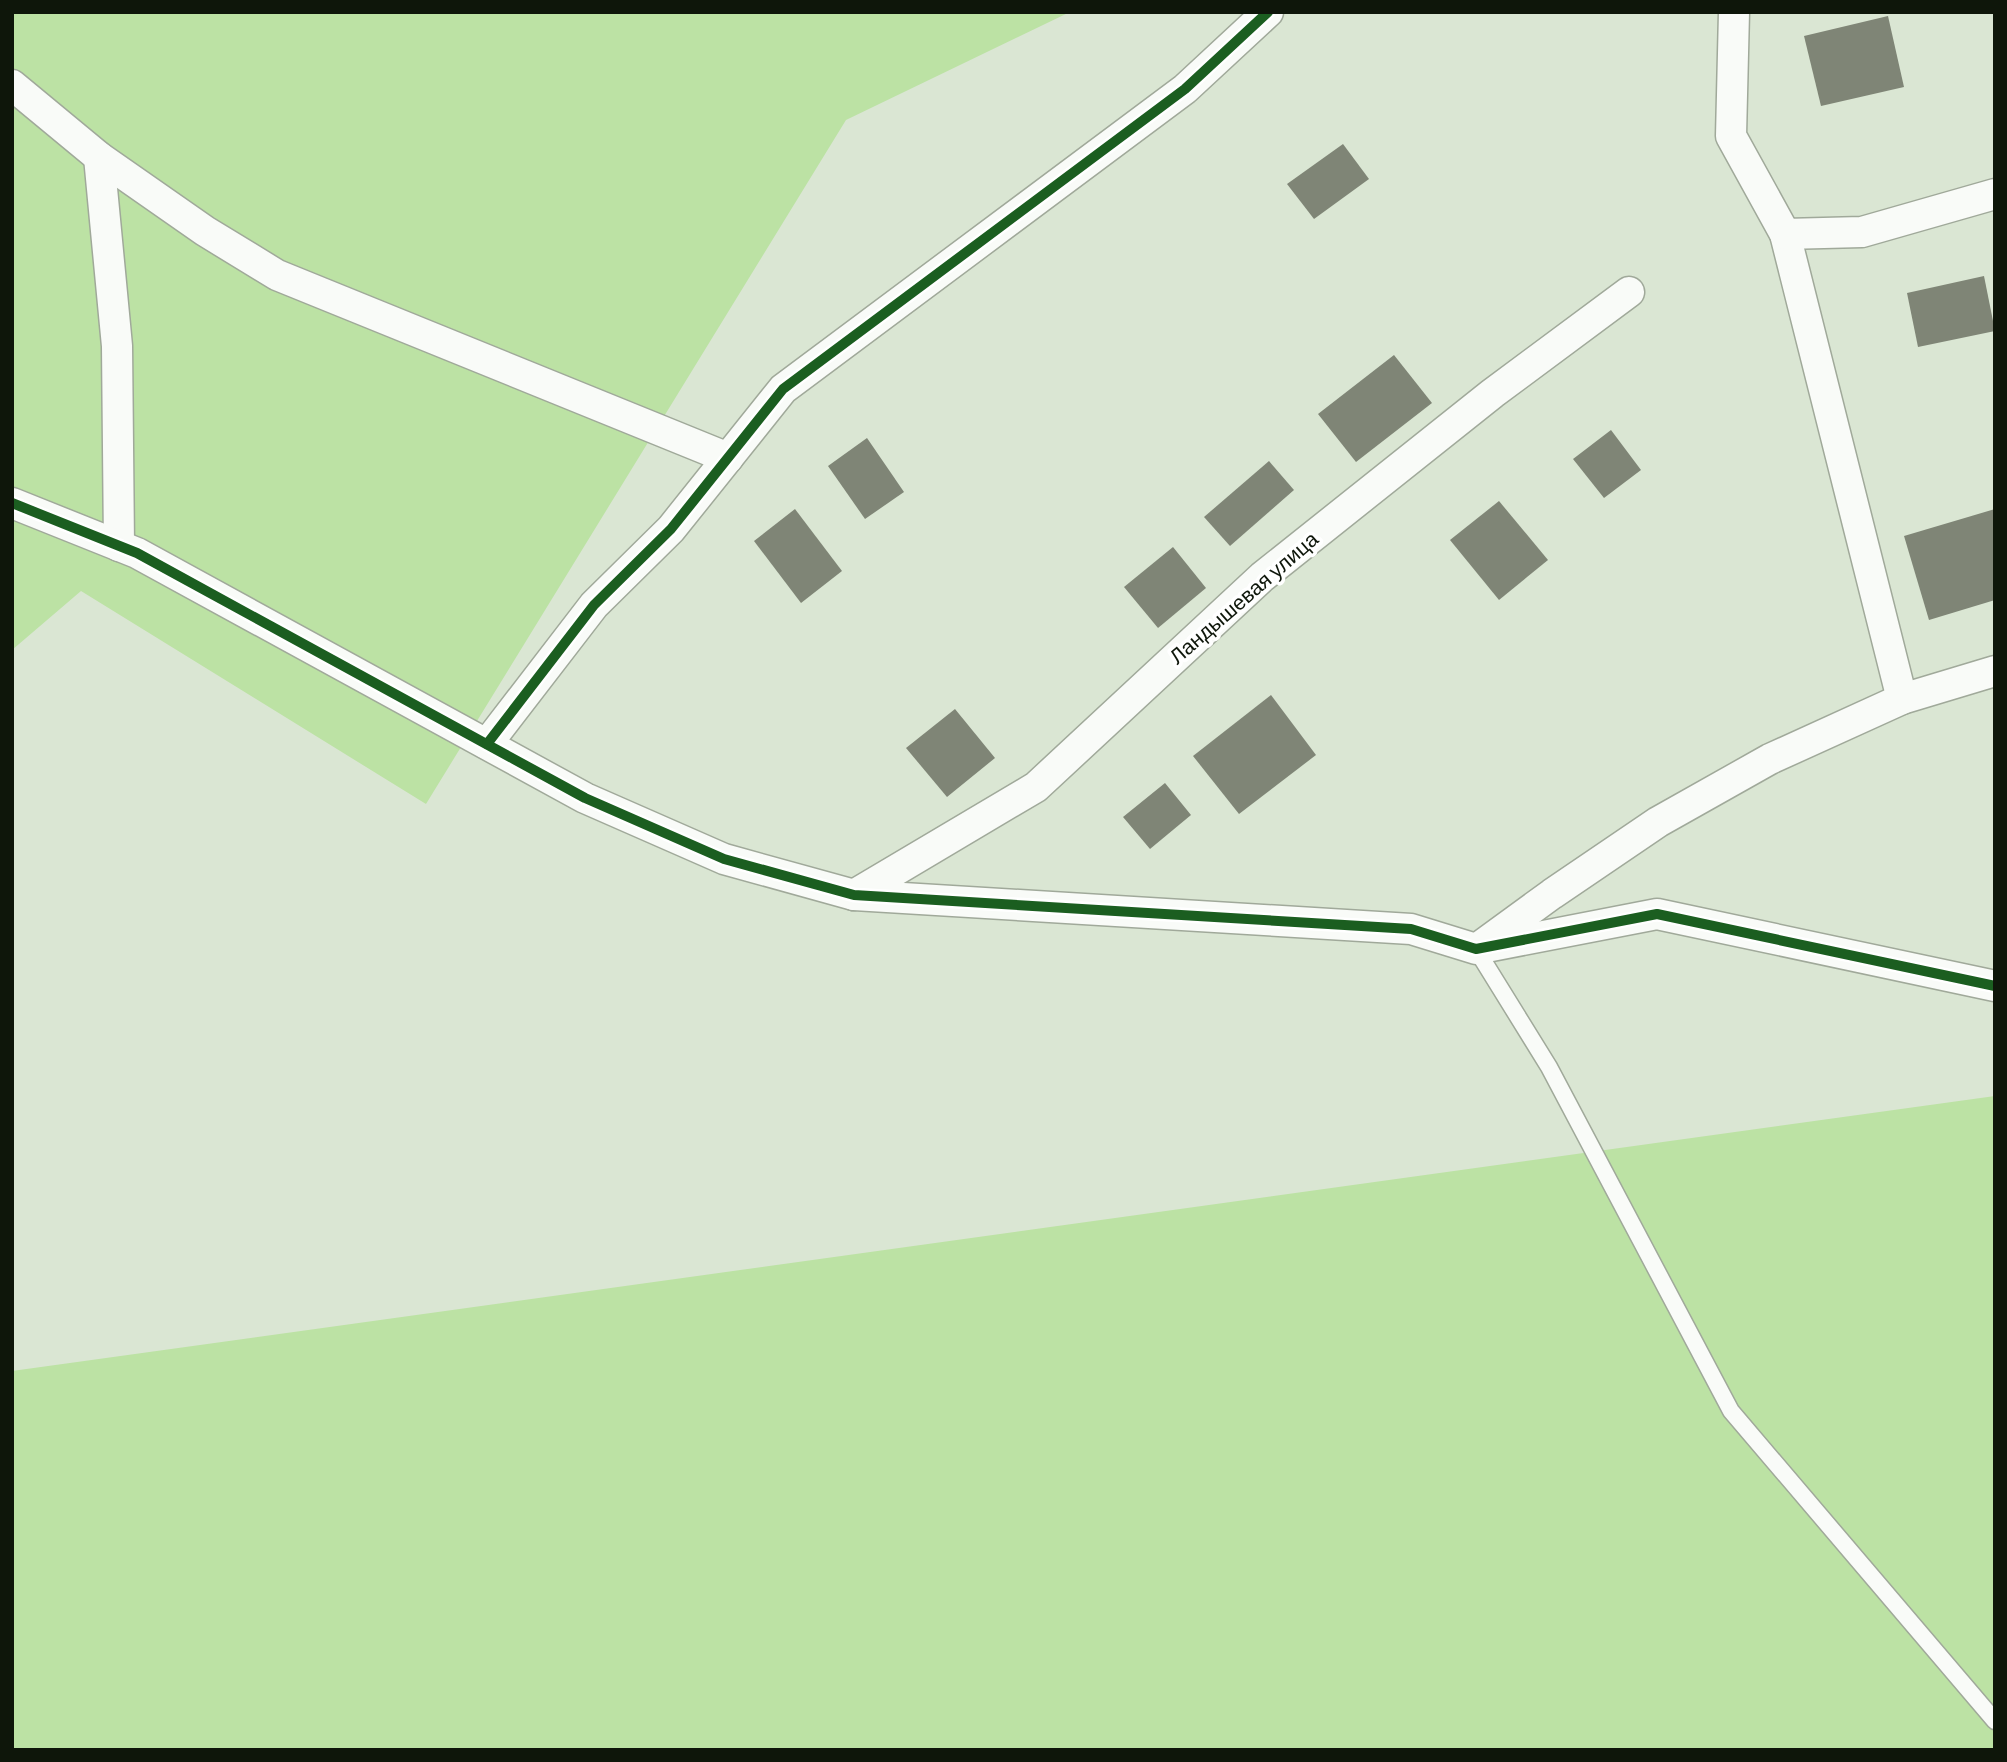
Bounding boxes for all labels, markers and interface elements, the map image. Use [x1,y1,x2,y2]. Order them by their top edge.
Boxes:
street label: Ландышевая улица [1164,525,1323,668]

